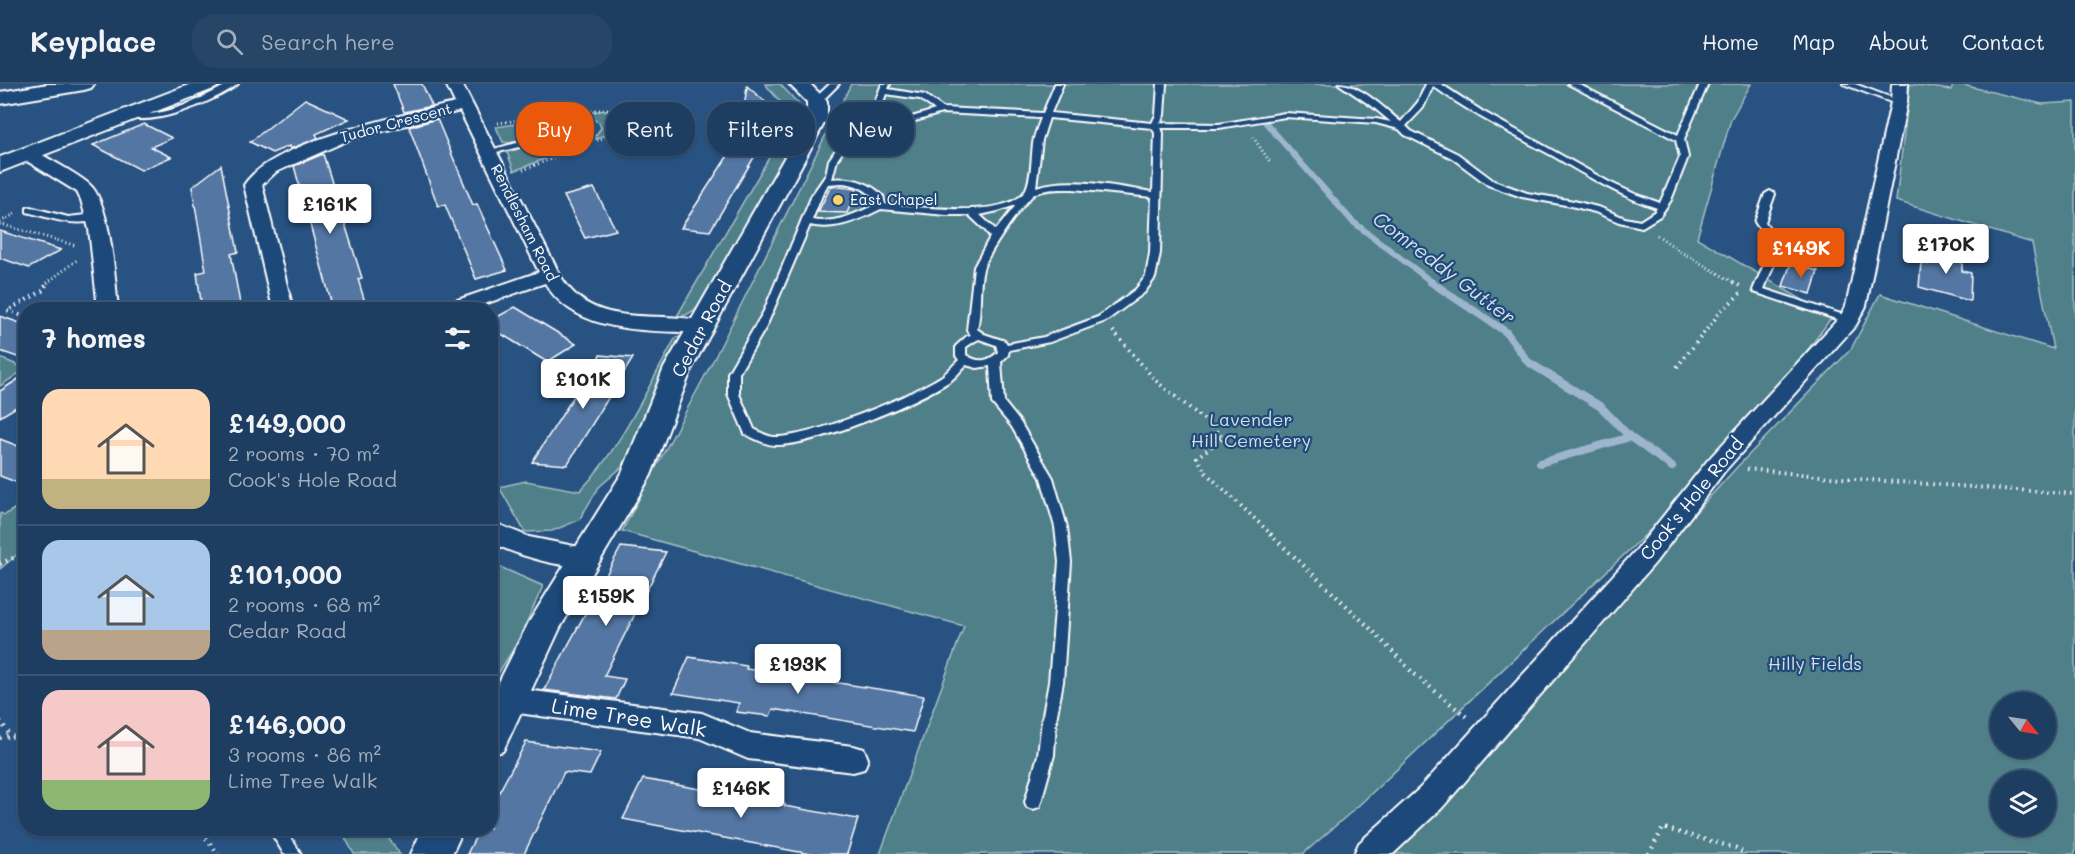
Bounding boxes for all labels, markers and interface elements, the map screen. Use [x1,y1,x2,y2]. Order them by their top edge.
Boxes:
search box [192,14,612,68]
text: Keyplace [30,23,156,59]
icon: search [213,25,246,58]
text: Search here [261,27,395,56]
text: Home [1702,28,1759,55]
text: Map [1792,28,1835,55]
text: About [1868,28,1929,55]
text: Contact [1962,28,2045,55]
street label: Tudor Crescent [338,97,454,147]
chip: Buy [516,102,594,156]
chip: Rent [606,102,695,156]
chip: Filters [707,102,815,156]
chip: New [827,102,914,156]
street label: Rendlesham Road [487,161,563,285]
pin: £161K [288,184,372,235]
place label: East Chapel [850,189,937,209]
text: £161K [302,190,358,216]
marker: East Chapel [831,193,845,207]
water label: Comreddy Gutter [1368,205,1521,329]
pin: £170K [1904,224,1988,275]
pin: £149K [1759,228,1843,279]
text: £170K [1917,230,1975,256]
text: £149K [1771,234,1831,260]
street label: Cedar Road [666,276,737,381]
text: 7 homes [42,321,146,355]
icon: filters [441,322,474,355]
pin: £101K [541,359,625,410]
text: £101K [555,365,611,391]
text: £149,000 [228,406,346,440]
park label: Lavender Hill Cemetery [1191,407,1311,452]
icon: home [90,413,162,485]
street label: Cook's Hole Road [1634,432,1748,565]
text: 2 rooms · 70 m² [228,440,380,466]
text: Cook's Hole Road [228,466,397,492]
text: £101,000 [228,557,342,591]
icon: home [90,564,162,636]
pin: £159K [564,576,648,627]
text: £159K [577,582,635,608]
text: 2 rooms · 68 m² [228,591,381,617]
text: Cedar Road [228,617,346,643]
pin: £193K [756,644,840,695]
text: £193K [769,650,827,676]
park label: Hilly Fields [1768,651,1862,675]
street label: Lime Tree Walk [550,691,709,742]
north arrow [1990,692,2056,758]
map controls [1990,692,2056,836]
text: £146,000 [228,707,346,741]
icon: home [90,714,162,786]
text: 3 rooms · 86 m² [228,741,381,767]
text: Lime Tree Walk [228,767,377,793]
pin: £146K [699,768,783,819]
button: layers [1990,770,2056,836]
text: £146K [711,774,771,800]

